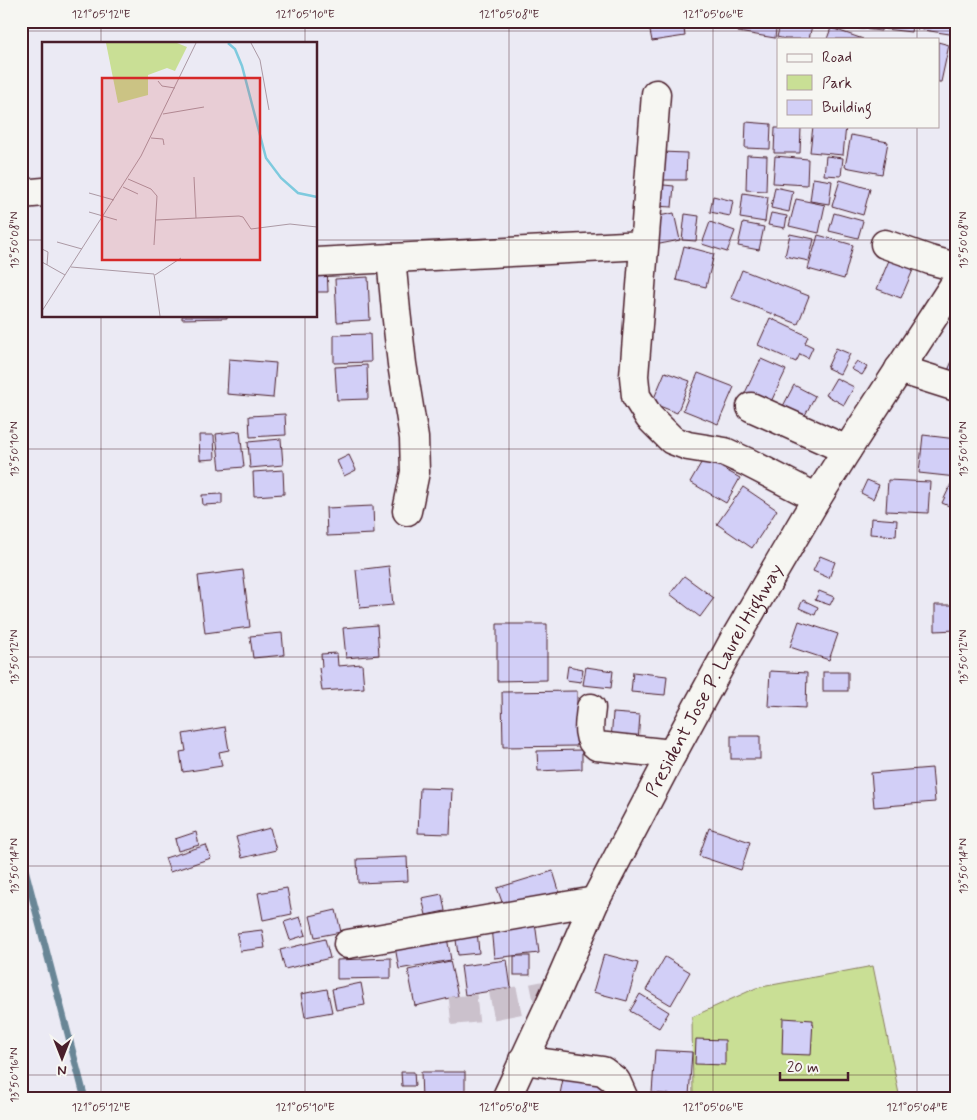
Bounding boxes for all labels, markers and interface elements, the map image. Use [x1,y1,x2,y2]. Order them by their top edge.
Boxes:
text: 121°05'12"E [71,7,131,23]
text: 121°05'10"E [275,7,335,23]
text: 121°05'08"E [479,7,539,23]
text: 121°05'06"E [683,7,743,23]
legend [777,38,940,128]
inset map [42,42,318,318]
text: Road [822,48,852,68]
text: Park [822,74,852,94]
text: Building [822,98,872,119]
text: 13°50'08"N [7,212,23,268]
text: 13°50'08"N [956,212,972,268]
text: 13°50'10"N [7,421,23,477]
text: 13°50'10"N [956,421,972,477]
street label: President Jose P. Laurel Highway [639,559,789,801]
text: 13°50'12"N [7,629,23,685]
text: 13°50'12"N [956,629,972,685]
text: 13°50'14"N [7,838,23,894]
text: 13°50'14"N [956,838,972,894]
north arrow [38,1032,88,1082]
text: 13°50'16"N [7,1047,23,1103]
scale bar [780,1050,847,1082]
text: 20 m [787,1058,819,1078]
text: N [57,1061,67,1079]
text: 121°05'12"E [71,1100,131,1116]
text: 121°05'10"E [275,1100,335,1116]
text: 121°05'08"E [479,1100,539,1116]
text: 121°05'06"E [683,1100,743,1116]
text: 121°05'04"E [886,1100,948,1116]

